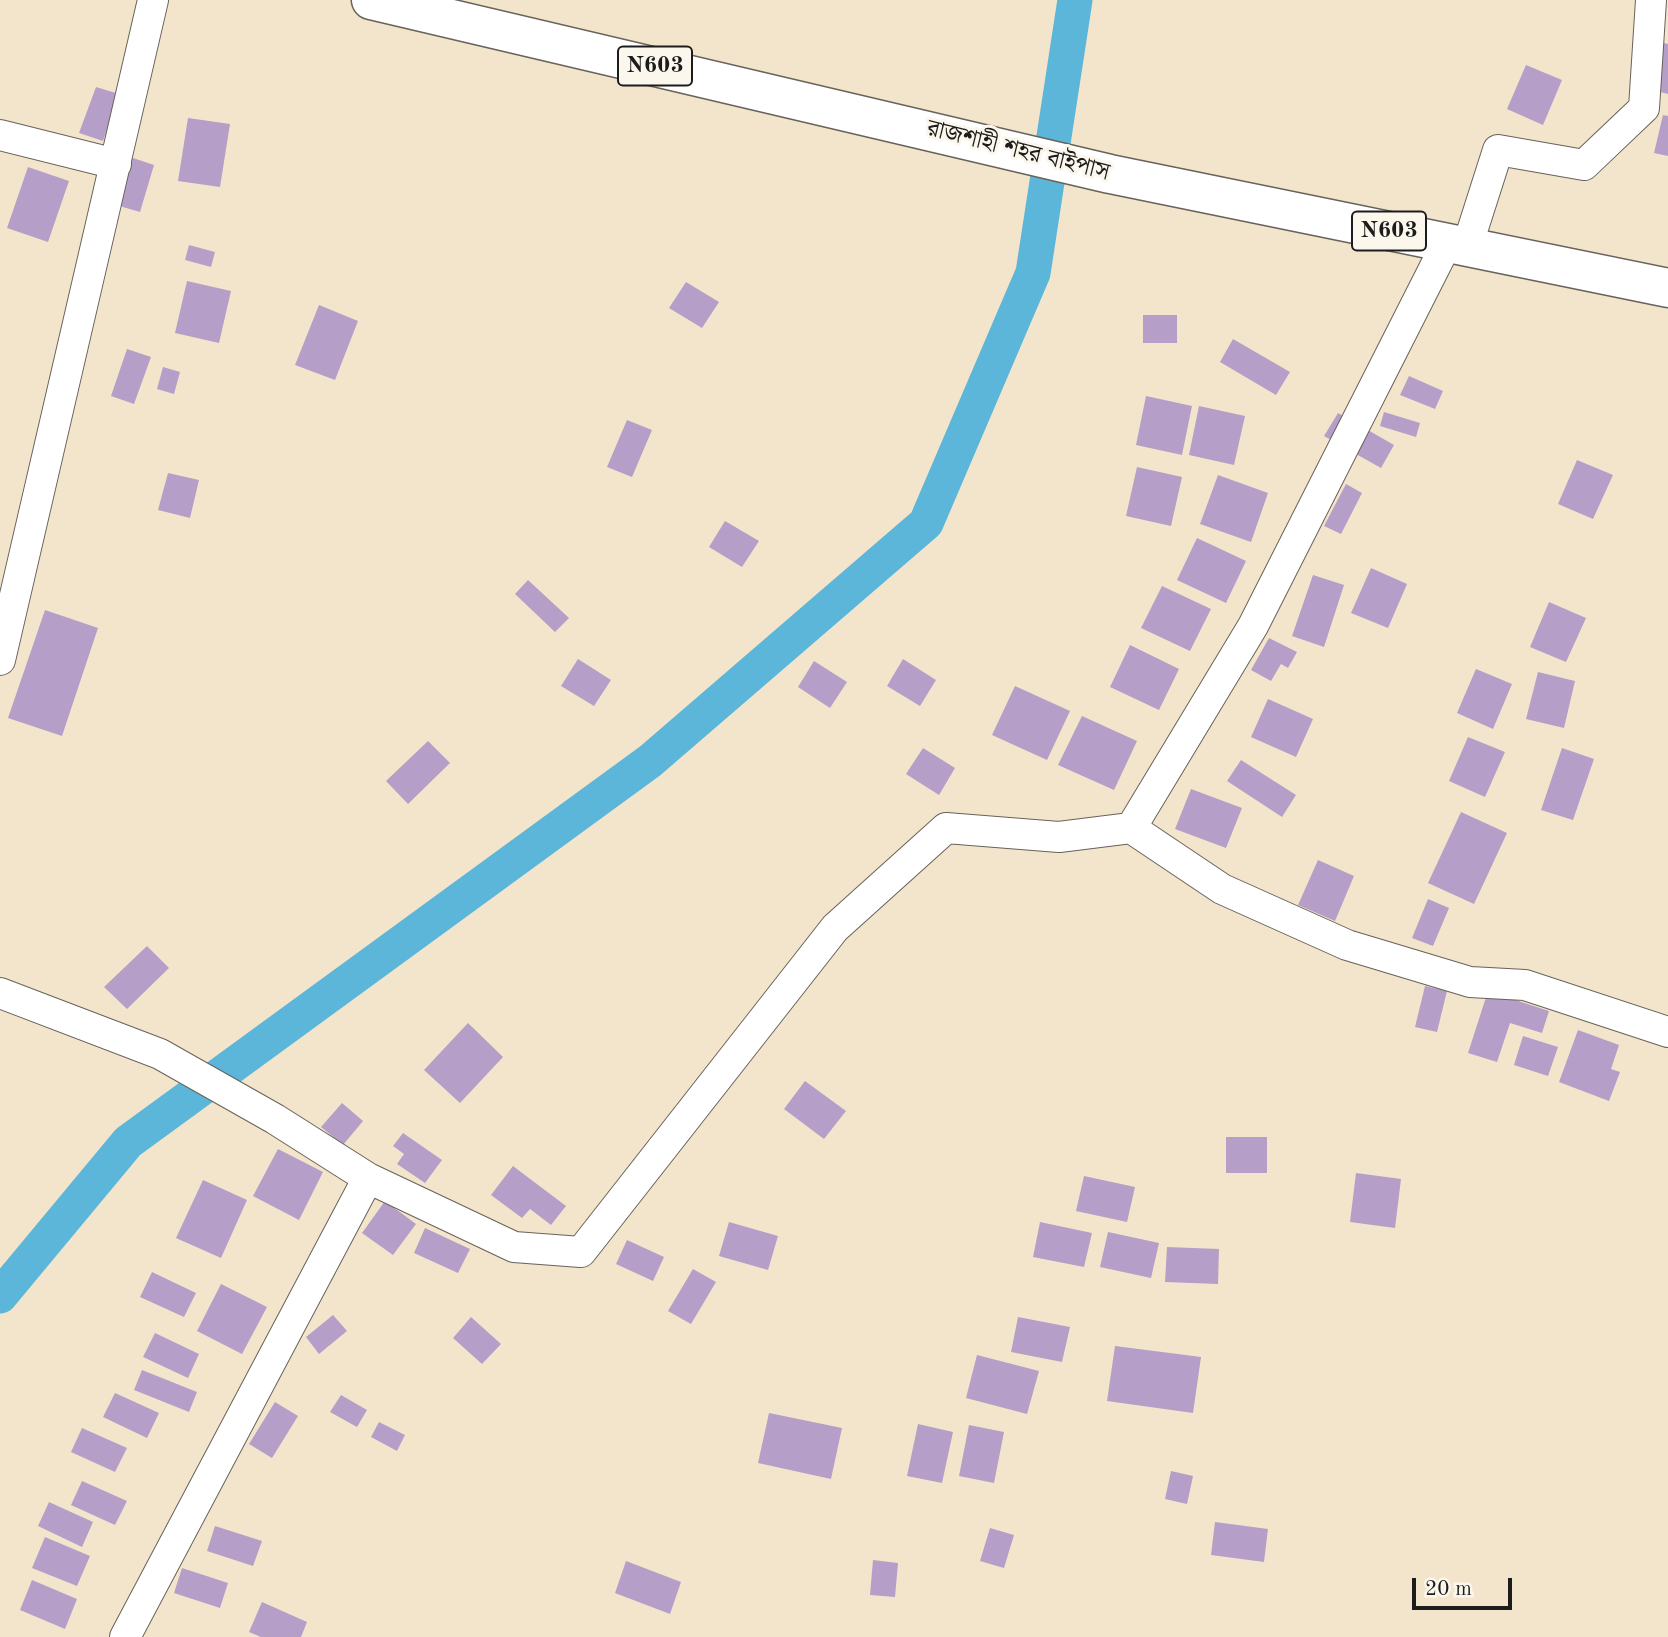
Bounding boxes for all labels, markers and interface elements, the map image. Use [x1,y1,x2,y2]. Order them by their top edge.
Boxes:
road number: N603 [618,46,692,86]
street label: রাজশাহী শহর বাইপাস [924,114,1112,188]
road number: N603 [1352,212,1426,250]
scale bar [1416,1564,1516,1608]
text: 20 m [1425,1579,1472,1600]

